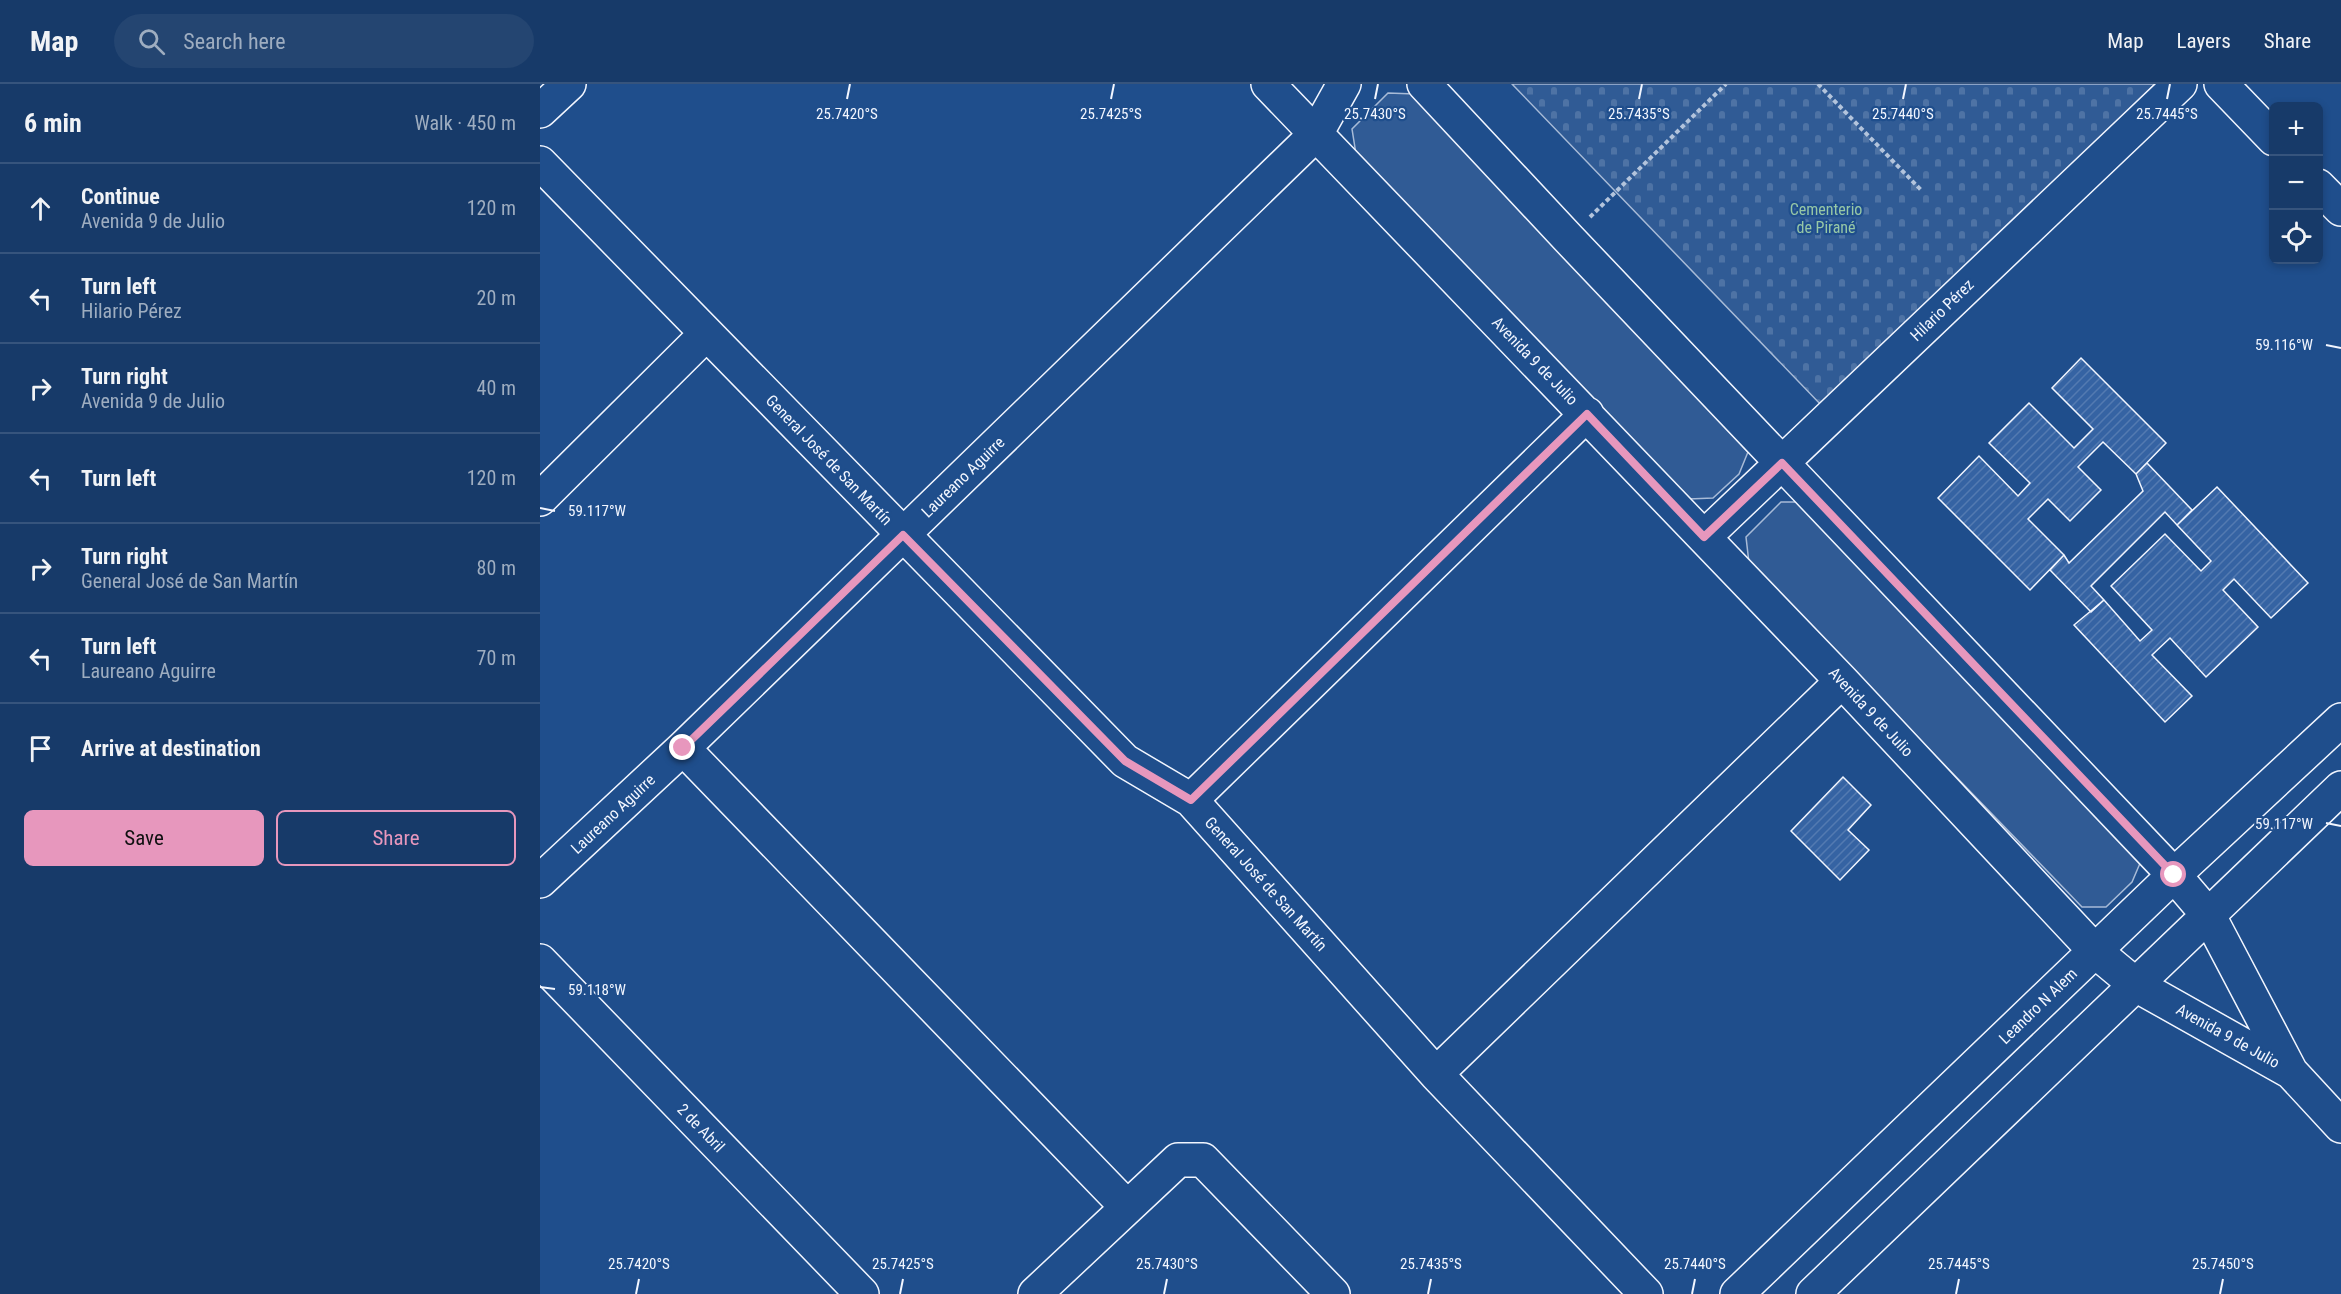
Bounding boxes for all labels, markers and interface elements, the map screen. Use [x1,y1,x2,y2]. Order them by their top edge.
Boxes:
search box [114,14,534,68]
text: Map [30,25,78,58]
icon: search [135,25,168,58]
text: Search here [183,29,286,54]
text: Map [2107,29,2144,53]
text: Layers [2177,29,2231,53]
text: Share [2264,29,2311,53]
map controls [2269,102,2323,264]
button: + [2269,102,2323,156]
text: 25.7420°S [816,105,878,123]
text: 25.7425°S [1080,105,1142,123]
text: 25.7430°S [1344,105,1406,123]
text: 25.7435°S [1608,105,1670,123]
text: 25.7440°S [1872,105,1934,123]
text: 25.7445°S [2136,105,2198,123]
text: 6 min [24,108,82,138]
text: Walk · 450 m [415,111,516,135]
button: − [2269,156,2323,210]
text: Continue [81,184,160,209]
icon: ahead [24,192,57,225]
text: 120 m [467,196,516,220]
park label: Cementerio de Pirané [1790,200,1862,237]
text: Avenida 9 de Julio [81,209,225,233]
button: locate [2269,210,2323,264]
text: Turn left [81,274,156,299]
street label: Hilario Pérez [1906,275,1978,345]
icon: left [24,282,57,315]
text: 20 m [477,286,516,310]
text: Hilario Pérez [81,299,182,323]
street label: Avenida 9 de Julio [1488,313,1582,409]
text: 59.116°W [2255,336,2314,354]
text: Turn right [81,364,168,389]
icon: right [24,372,57,405]
text: 40 m [477,376,516,400]
text: Avenida 9 de Julio [81,389,225,413]
street label: General José de San Martín [762,391,896,529]
street label: Laureano Aguirre [918,433,1008,521]
icon: left [24,462,57,495]
text: Turn left [81,466,156,491]
text: 120 m [467,466,516,490]
text: 59.117°W [568,502,627,520]
text: Turn right [81,544,168,569]
icon: right [24,552,57,585]
text: 80 m [477,556,516,580]
text: General José de San Martín [81,569,298,593]
text: Turn left [81,634,156,659]
icon: left [24,642,57,675]
text: 70 m [477,646,516,670]
text: Laureano Aguirre [81,659,216,683]
street label: Avenida 9 de Julio [1825,663,1917,761]
icon: arrive [24,732,57,765]
route end [669,734,695,760]
text: Arrive at destination [81,736,261,761]
street label: Laureano Aguirre [567,770,659,858]
button: Save [24,810,264,866]
button: Share [276,810,516,866]
street label: General José de San Martín [1201,813,1331,955]
text: 59.117°W [2255,815,2314,833]
route start [2160,861,2186,887]
street label: Leandro N Alem [1995,964,2081,1048]
text: 59.118°W [568,981,627,999]
street label: Avenida 9 de Julio [2173,1000,2283,1072]
street label: 2 de Abril [673,1100,729,1156]
text: 25.7420°S [608,1255,670,1273]
text: 25.7425°S [872,1255,934,1273]
text: 25.7430°S [1136,1255,1198,1273]
text: 25.7435°S [1400,1255,1462,1273]
text: 25.7440°S [1664,1255,1726,1273]
text: 25.7445°S [1928,1255,1990,1273]
text: 25.7450°S [2192,1255,2254,1273]

